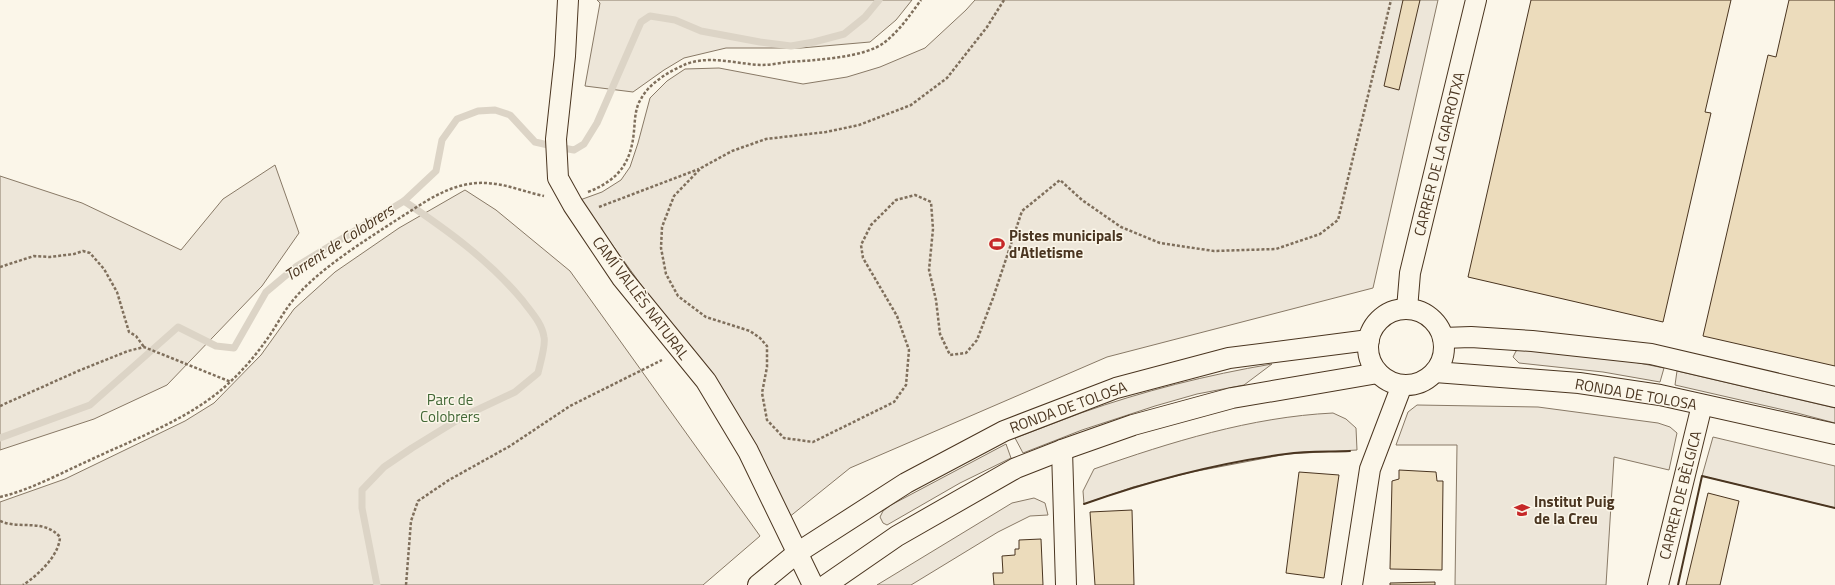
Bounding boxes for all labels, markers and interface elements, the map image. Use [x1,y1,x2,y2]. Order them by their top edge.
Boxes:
street label: CARRER DE LA GARROTXA [1407,69,1471,239]
water label: Torrent de Colobrers [280,197,399,286]
place label: Pistes municipals d'Atletisme [1009,224,1123,264]
street label: CAMÍ VALLÈS NATURAL [587,232,695,364]
sports icon: Pistes municipals d'Atletisme [988,235,1006,253]
street label: RONDA DE TOLOSA [1573,372,1699,416]
street label: RONDA DE TOLOSA [1006,375,1130,439]
park label: Parc de Colobrers [420,388,480,428]
street label: CARRER DE BÈLGICA [1653,428,1707,562]
place label: Institut Puig de la Creu [1534,490,1615,530]
school or university icon: Institut Puig de la Creu [1513,501,1531,519]

